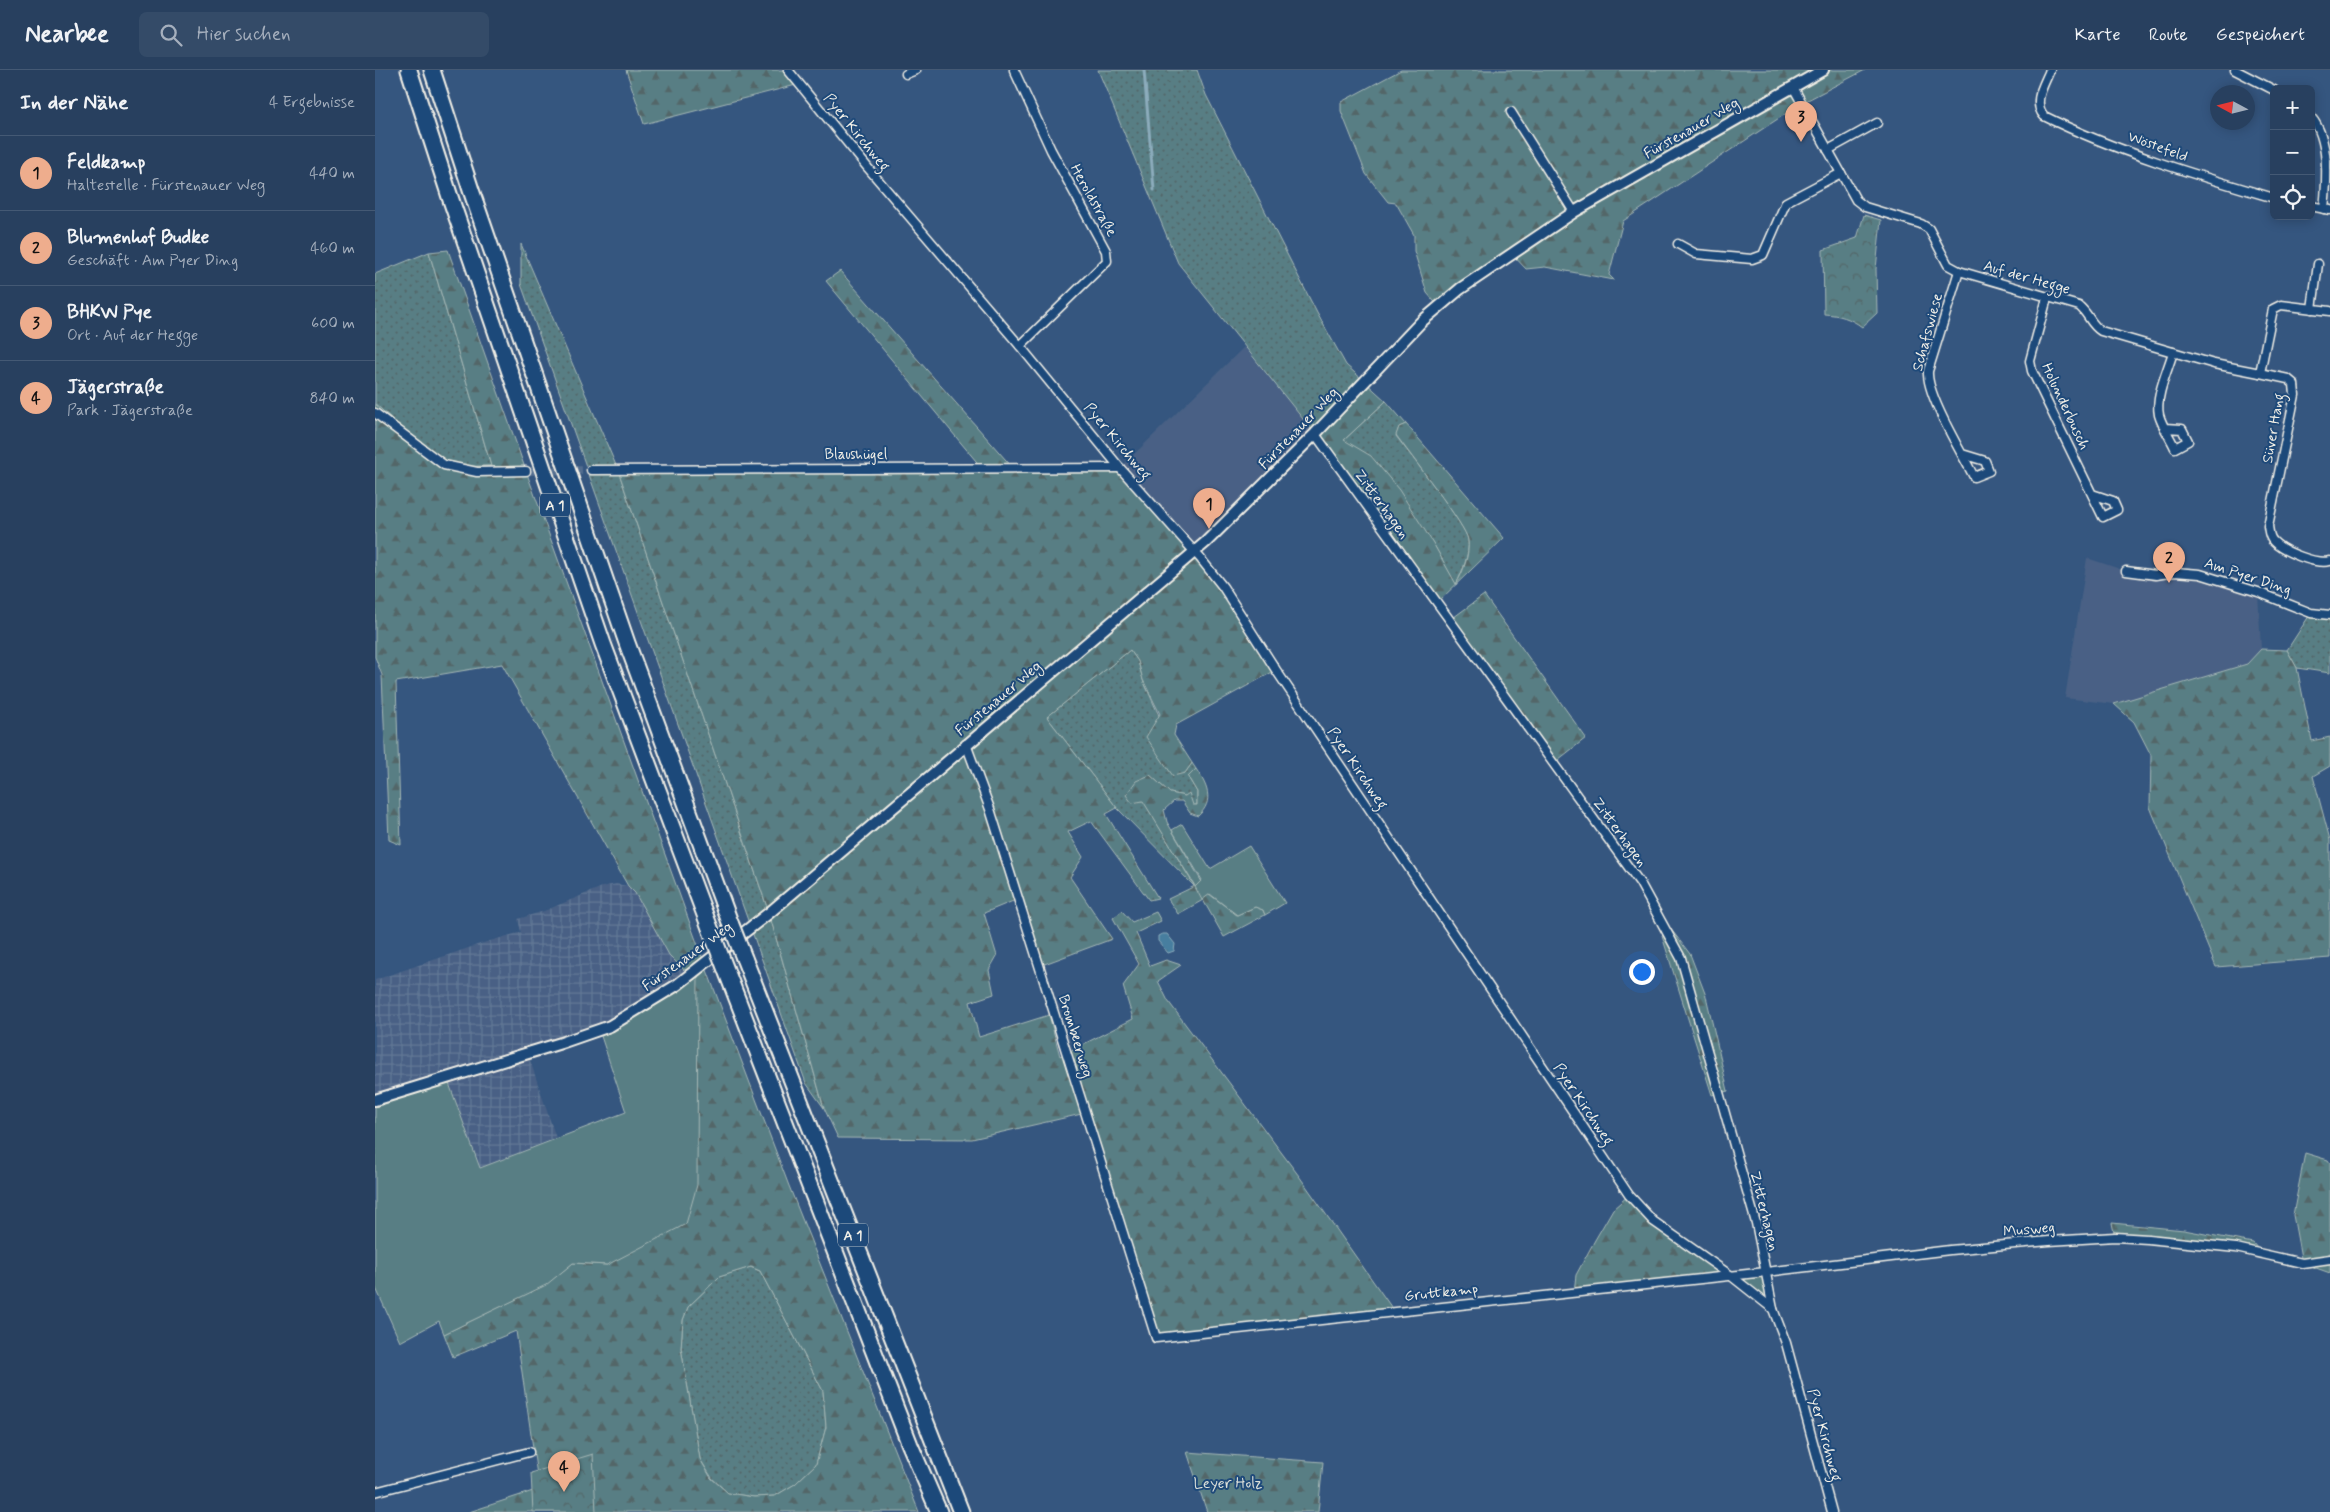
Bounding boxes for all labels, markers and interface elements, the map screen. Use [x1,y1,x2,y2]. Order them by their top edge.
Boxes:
search box [139,12,489,57]
text: Nearbee [25,19,109,50]
icon: search [157,21,185,49]
text: Hier suchen [197,22,291,47]
text: Karte [2075,23,2121,47]
text: Route [2149,23,2188,47]
text: Gespeichert [2216,23,2305,47]
north arrow [2210,85,2255,130]
map controls [2270,85,2315,220]
button: + [2270,85,2315,130]
text: In der Nähe [20,89,128,117]
street label: Pyer Kirchweg [818,89,894,177]
text: 4 Ergebnisse [269,92,355,113]
street label: Fürstenauer Weg [1640,93,1743,165]
pin: 3 [1785,101,1817,142]
street label: Wöstefeld [2125,127,2190,167]
button: − [2270,130,2315,175]
text: Feldkamp [67,150,145,175]
street label: Heroldstraße [1065,161,1121,240]
text: 1 [32,163,40,184]
text: 440 m [309,163,355,184]
text: Haltestelle · Fürstenauer Weg [67,175,265,196]
button: locate [2270,175,2315,220]
text: Blumenhof Budke [67,225,209,250]
text: 2 [32,238,40,259]
text: 460 m [310,238,355,259]
text: Geschäft · Am Pyer Ding [67,250,238,271]
street label: Auf der Hegge [1981,256,2073,301]
street label: Schafswiese [1908,291,1948,374]
text: BHKW Pye [67,300,152,325]
text: 3 [32,313,40,334]
text: 600 m [311,313,355,334]
text: Ort · Auf der Hegge [67,325,198,346]
street label: Holunderbusch [2036,360,2094,453]
text: Jägerstraße [67,375,164,400]
street label: Fürstenauer Weg [1254,383,1344,475]
text: 4 [31,388,41,409]
text: 840 m [310,388,355,409]
street label: Süver Hang [2258,392,2291,465]
street label: Pyer Kirchweg [1078,399,1155,485]
text: Park · Jägerstraße [67,400,193,421]
street label: Blaushügel [825,445,888,465]
street label: Zitterhagen [1348,466,1413,544]
pin: 1 [1193,488,1225,529]
road number: A 1 [540,494,570,516]
pin: 2 [2153,542,2185,583]
street label: Am Pyer Ding [2202,553,2294,600]
street label: Fürstenauer Weg [951,657,1047,742]
street label: Pyer Kirchweg [1321,724,1392,814]
street label: Zitterhagen [1586,794,1651,872]
street label: Fürstenauer Weg [638,917,737,997]
your location [1629,959,1655,985]
street label: Brombeerweg [1052,992,1097,1081]
street label: Pyer Kirchweg [1547,1060,1618,1150]
street label: Zitterhagen [1744,1169,1784,1253]
street label: Musweg [2002,1218,2056,1242]
road number: A 1 [838,1224,868,1246]
street label: Gruttkamp [1403,1279,1479,1307]
street label: Pyer Kirchweg [1801,1387,1846,1484]
pin: 4 [548,1451,580,1492]
park label: Leyer Holz [1194,1474,1263,1494]

